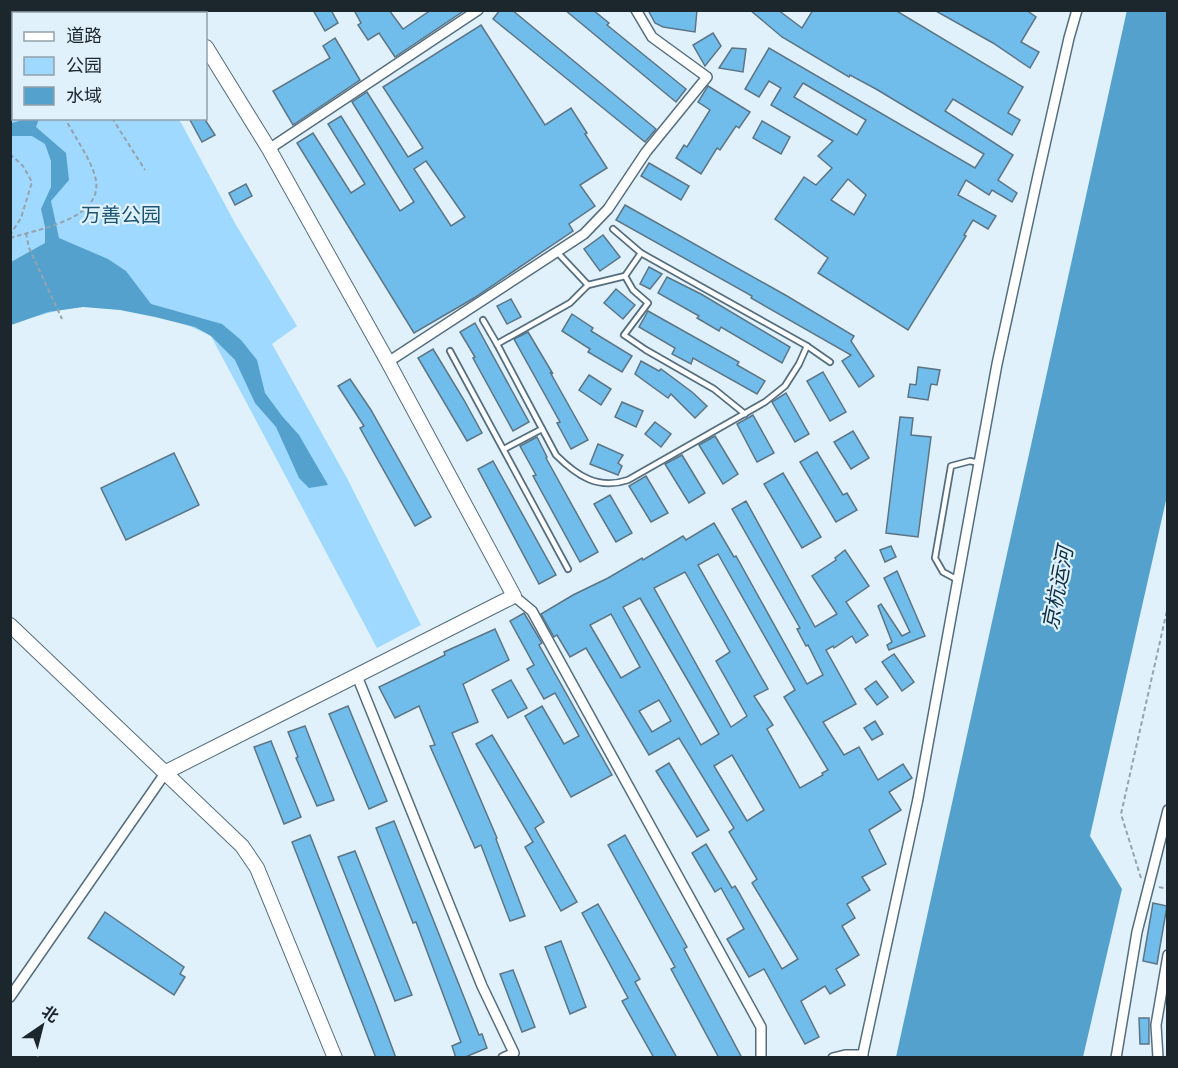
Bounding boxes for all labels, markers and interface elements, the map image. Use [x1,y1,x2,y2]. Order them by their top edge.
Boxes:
legend [12,12,207,120]
text: 道路 [66,23,102,47]
text: 公园 [66,53,102,77]
text: 水域 [66,83,102,107]
park label: 万善公园 [81,201,161,228]
water label: 京杭运河 [1035,540,1080,632]
north arrow [12,996,72,1056]
text: 北 [38,1000,63,1027]

